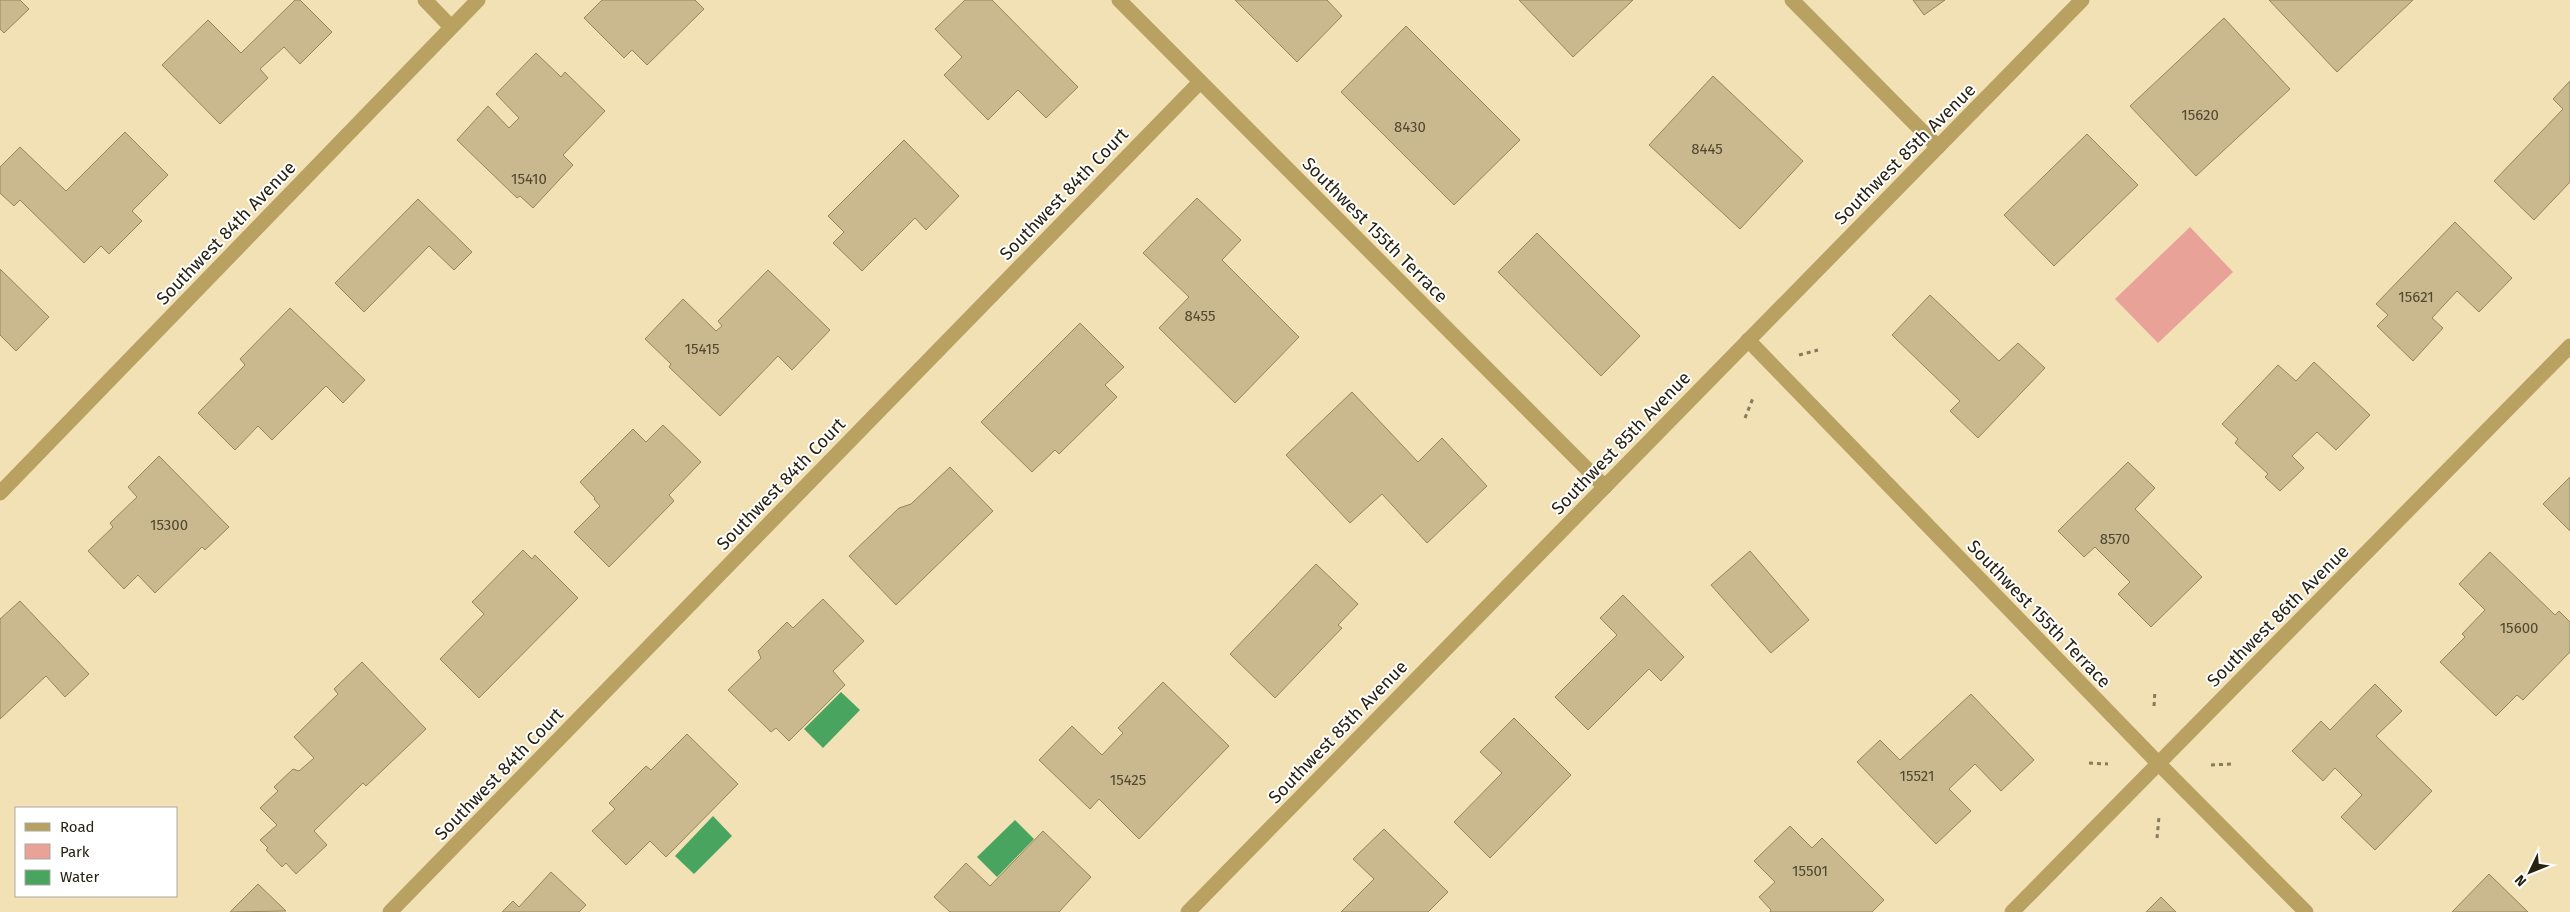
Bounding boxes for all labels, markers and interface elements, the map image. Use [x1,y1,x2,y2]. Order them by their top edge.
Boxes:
street label: Southwest 85th Avenue [1830,79,1980,229]
house number: 15620 [2181,106,2219,124]
house number: 8430 [1394,118,1426,136]
street label: Southwest 84th Court [995,123,1133,265]
house number: 8445 [1691,140,1723,158]
street label: Southwest 155th Terrace [1298,153,1452,307]
street label: Southwest 84th Avenue [152,157,300,309]
house number: 15410 [511,170,547,188]
house number: 15621 [2398,288,2434,306]
house number: 8455 [1184,307,1216,325]
house number: 15415 [684,340,720,358]
street label: Southwest 85th Avenue [1547,367,1695,519]
street label: Southwest 84th Court [712,413,850,555]
house number: 15300 [150,516,188,534]
house number: 8570 [2100,530,2130,548]
street label: Southwest 155th Terrace [1963,536,2115,692]
street label: Southwest 86th Avenue [2203,541,2353,691]
house number: 15600 [2500,619,2538,637]
street label: Southwest 85th Avenue [1264,656,1412,808]
street label: Southwest 84th Court [430,703,568,845]
house number: 15521 [1900,767,1934,785]
house number: 15425 [1110,771,1146,789]
legend [15,807,178,897]
text: Road [60,818,95,836]
text: Park [60,843,90,861]
north arrow [2505,847,2555,897]
house number: 15501 [1792,862,1828,880]
text: Water [60,868,99,886]
text: N [2511,871,2530,890]

